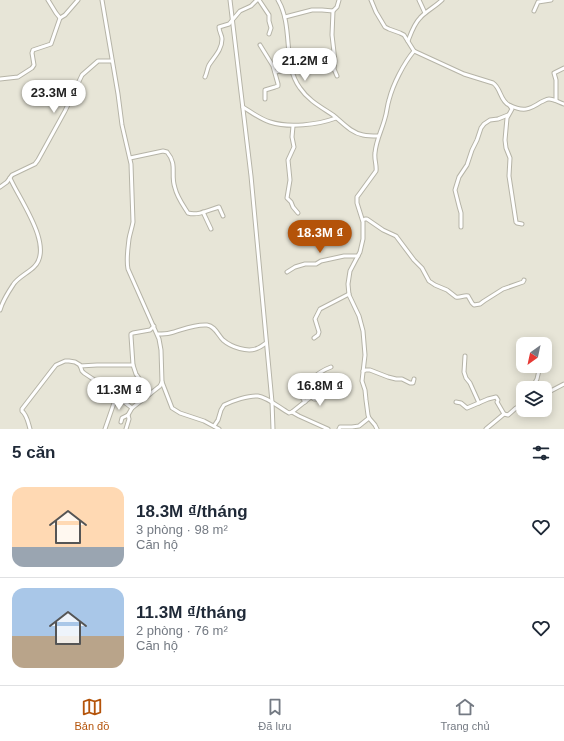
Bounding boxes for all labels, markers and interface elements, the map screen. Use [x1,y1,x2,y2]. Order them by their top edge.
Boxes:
pin: 21.2M ₫ [268,48,342,82]
text: 21.2M ₫ [282,53,328,68]
pin: 23.3M ₫ [17,80,91,114]
text: 23.3M ₫ [31,85,77,100]
pin: 18.3M ₫ [283,220,357,254]
text: 18.3M ₫ [297,225,343,240]
north arrow [516,337,552,373]
map controls [516,337,552,417]
pin: 16.8M ₫ [283,373,357,407]
pin: 11.3M ₫ [82,377,156,411]
text: 16.8M ₫ [297,378,343,393]
button: layers [516,381,552,417]
text: 11.3M ₫ [96,382,142,397]
icon: filters [530,442,552,464]
text: 5 căn [12,443,55,462]
text: 18.3M ₫/tháng [136,502,248,521]
icon: home [44,503,92,551]
icon: heart [530,516,552,538]
text: 3 phòng · 98 m² [136,522,228,537]
text: Căn hộ [136,537,178,552]
text: 11.3M ₫/tháng [136,603,247,622]
icon: home [44,604,92,652]
icon: heart [530,617,552,639]
text: 2 phòng · 76 m² [136,623,228,638]
text: Căn hộ [136,638,178,653]
tab: Bản đồ [74,696,109,732]
tab: Đã lưu [258,696,291,732]
tab: Trang chủ [440,696,490,732]

